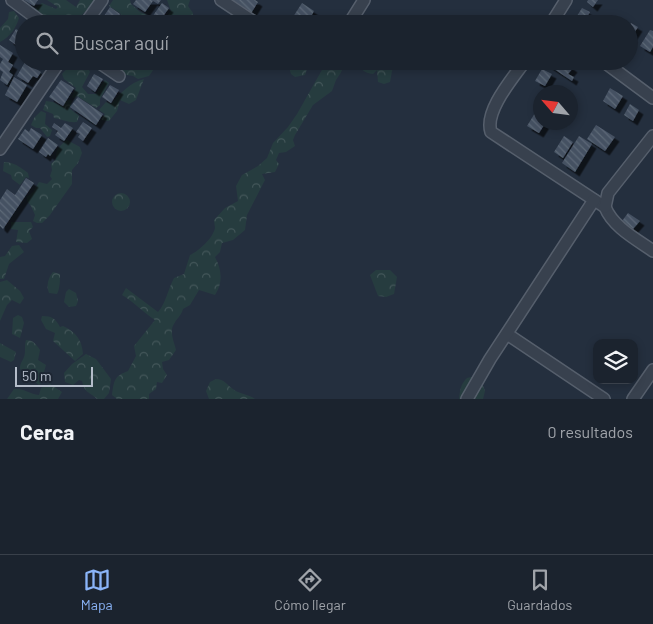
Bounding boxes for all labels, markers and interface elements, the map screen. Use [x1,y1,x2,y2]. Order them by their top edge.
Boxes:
search box [15,15,638,70]
icon: search [33,29,61,57]
text: Buscar aquí [73,31,169,54]
north arrow [533,85,578,130]
map controls [593,339,638,384]
button: layers [593,339,638,384]
scale bar [15,364,92,387]
text: 50 m [22,367,51,384]
text: Cerca [20,419,74,444]
text: 0 resultados [548,422,633,441]
tab: Mapa [81,566,113,613]
tab: Cómo llegar [274,566,346,613]
tab: Guardados [507,566,572,613]

